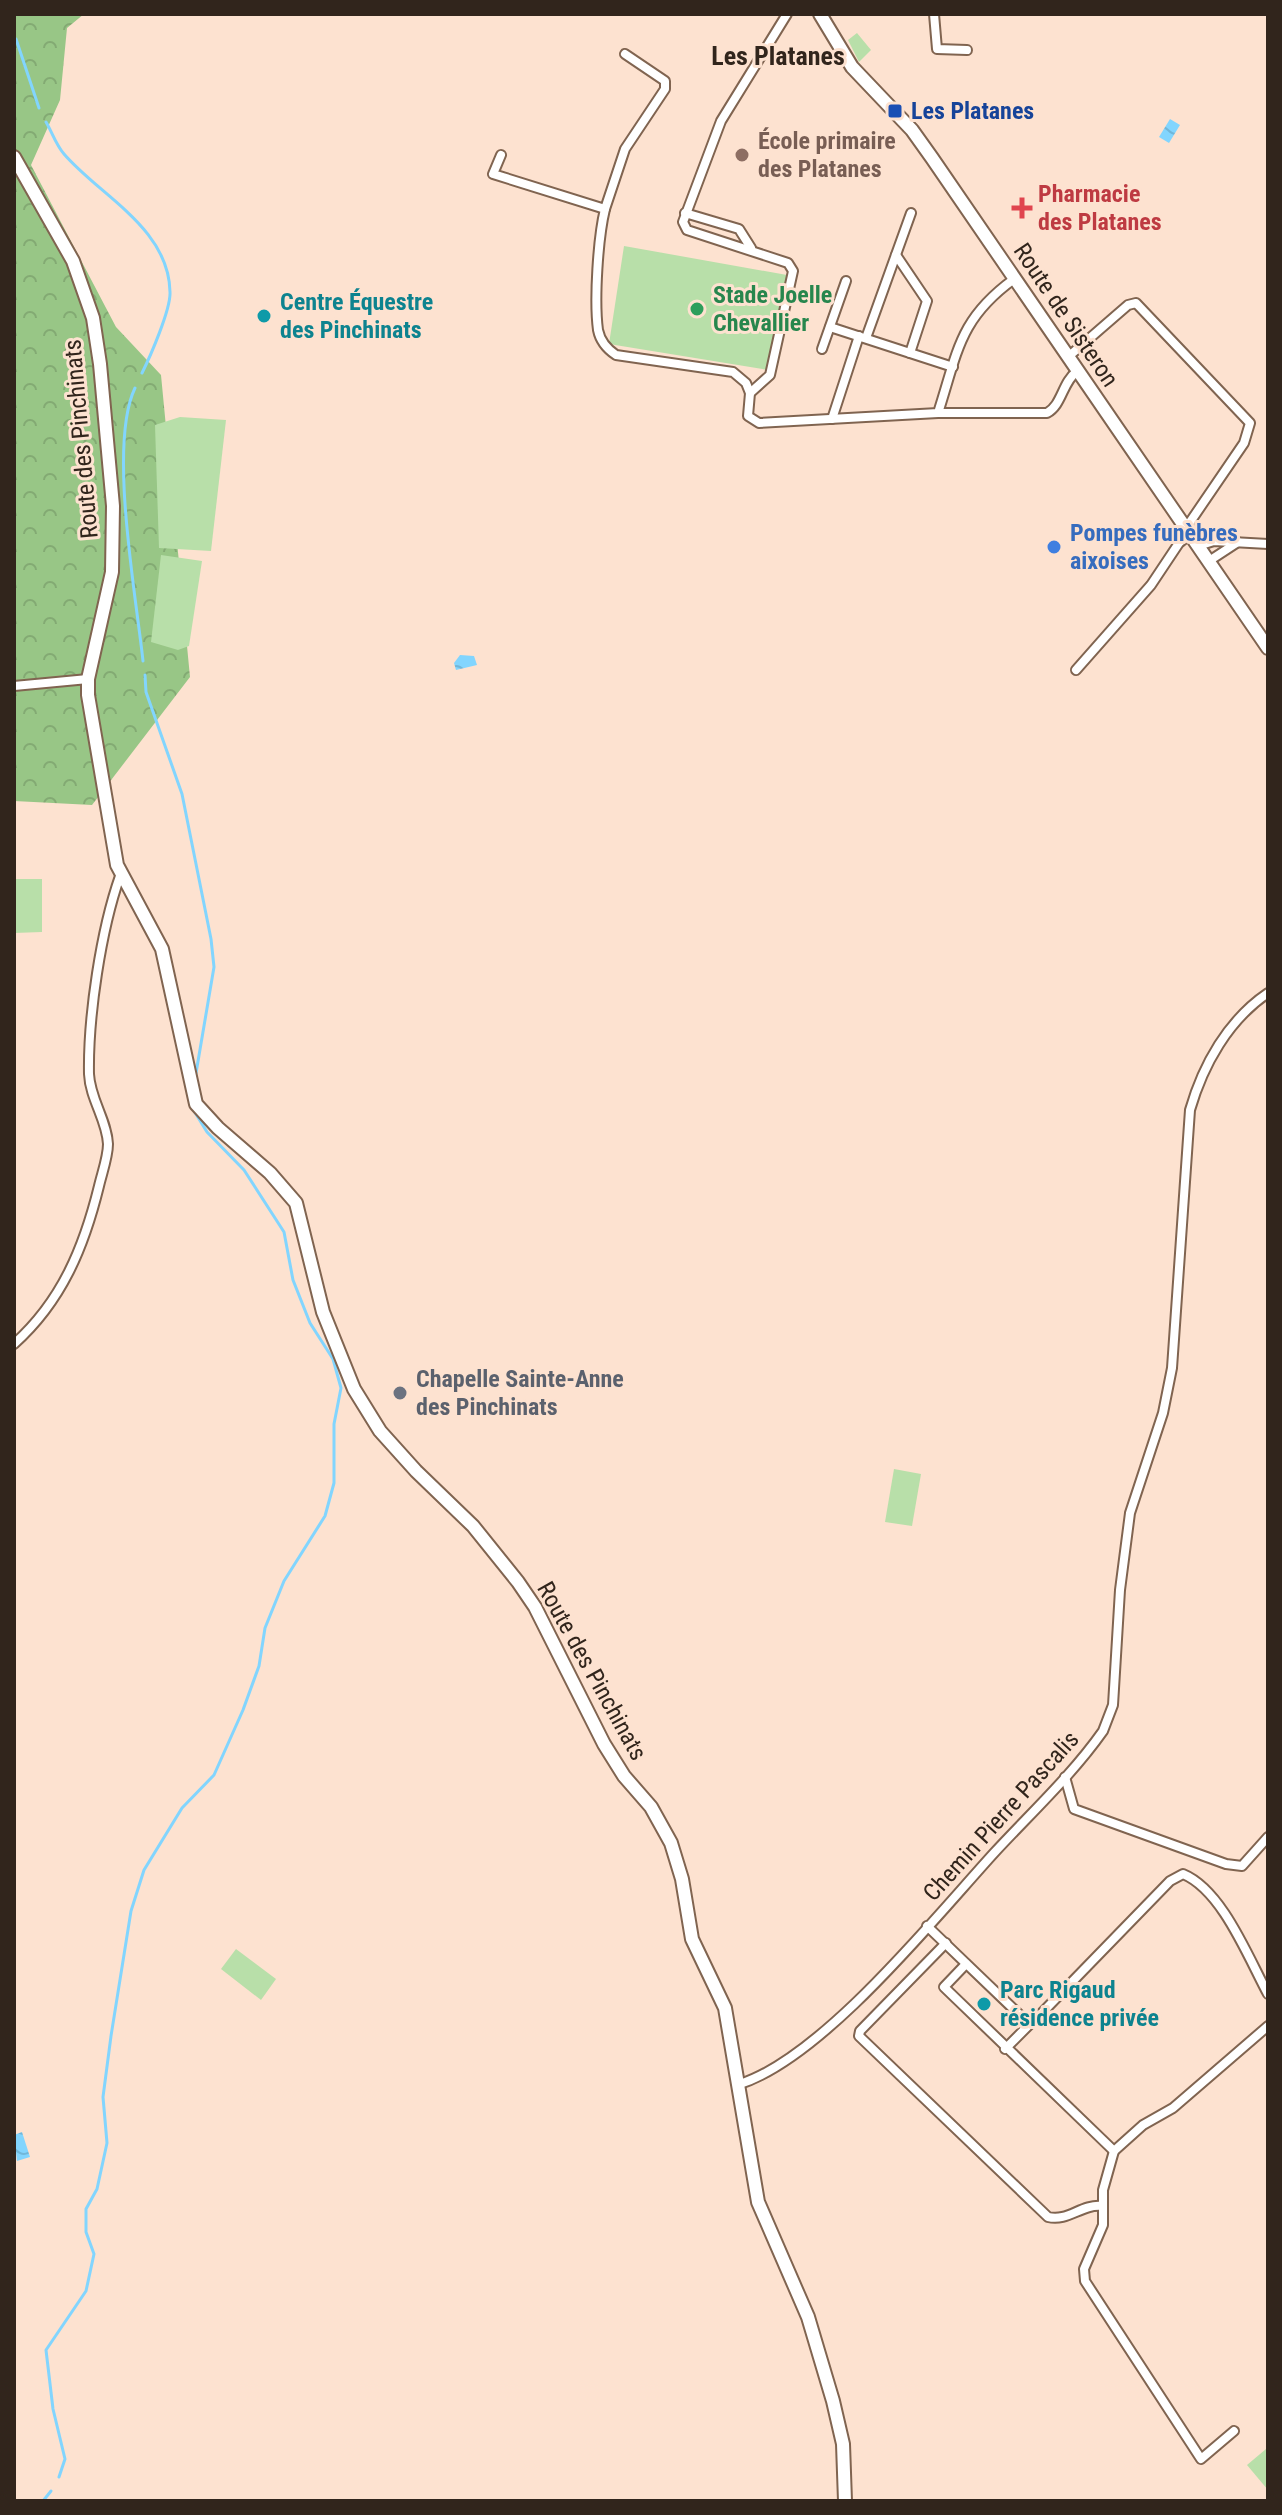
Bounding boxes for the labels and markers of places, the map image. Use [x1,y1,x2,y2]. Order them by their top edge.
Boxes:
place label: Les Platanes [911,97,1034,125]
marker: Les Platanes [886,102,904,120]
place label: École primaire des Platanes [758,127,896,183]
marker: École primaire des Platanes [733,146,751,164]
place label: Pharmacie des Platanes [1038,180,1162,236]
marker: Pharmacie des Platanes [1013,199,1031,217]
place label: Stade Joelle Chevallier [713,281,832,337]
place label: Centre Équestre des Pinchinats [280,288,433,344]
marker: Stade Joelle Chevallier [688,300,706,318]
marker: Centre Équestre des Pinchinats [255,307,273,325]
place label: Pompes funèbres aixoises [1070,519,1238,575]
marker: Pompes funèbres aixoises [1045,538,1063,556]
place label: Chapelle Sainte-Anne des Pinchinats [416,1365,624,1421]
marker: Chapelle Sainte-Anne des Pinchinats [391,1384,409,1402]
place label: Parc Rigaud résidence privée [1000,1976,1159,2032]
marker: Parc Rigaud résidence privée [975,1995,993,2013]

